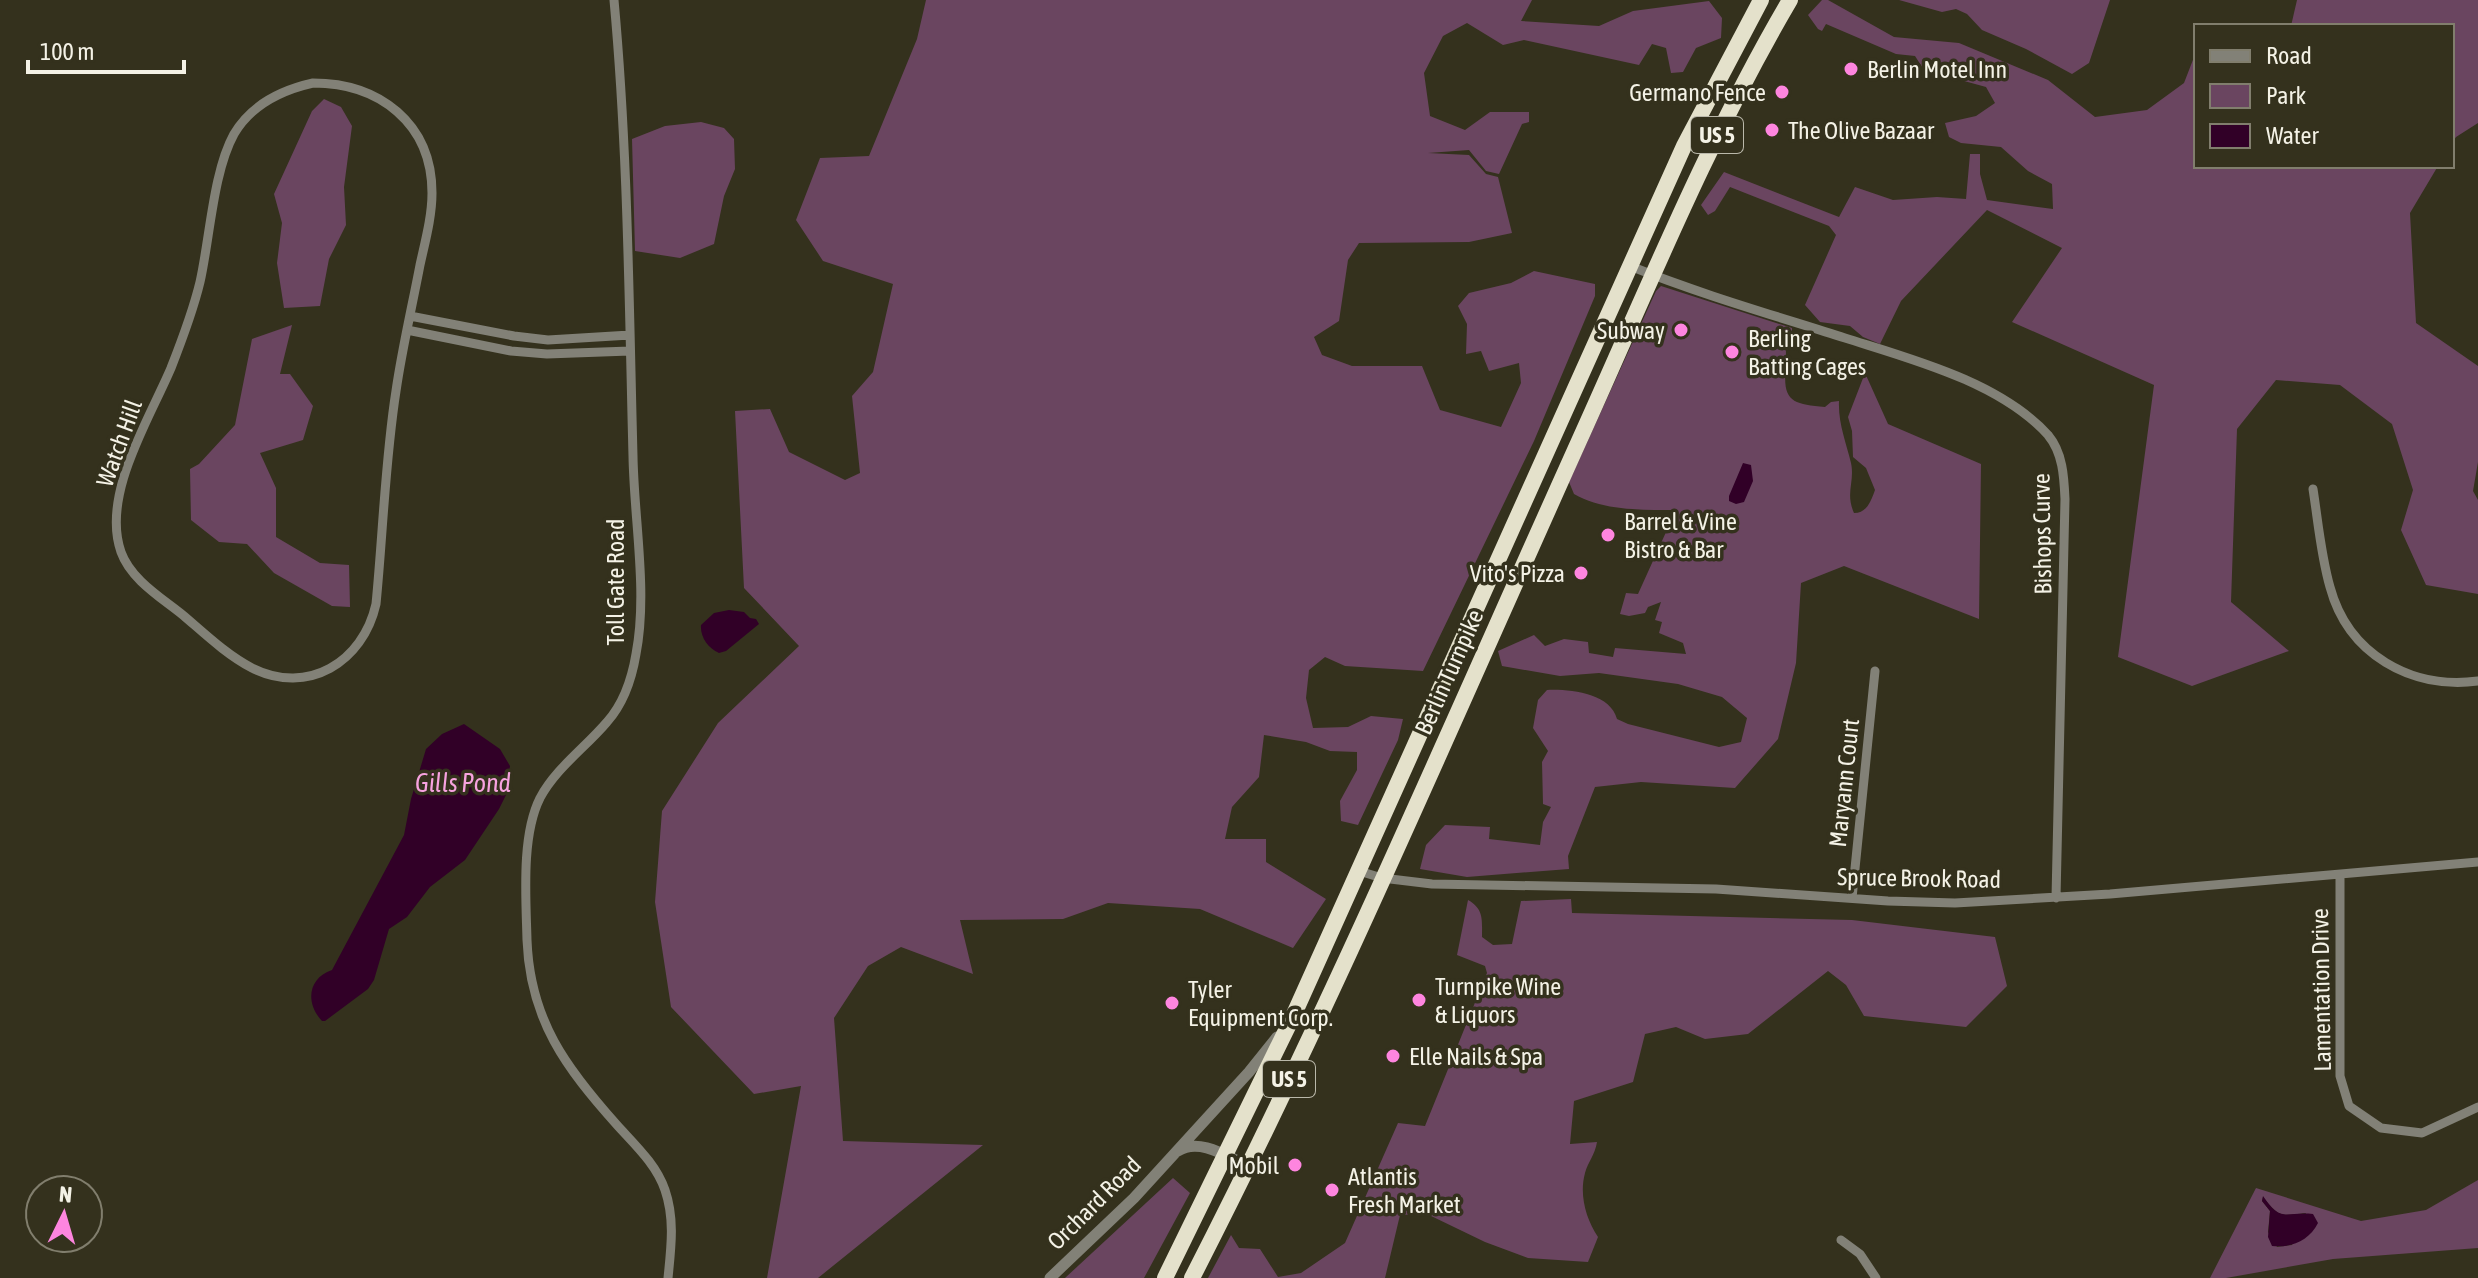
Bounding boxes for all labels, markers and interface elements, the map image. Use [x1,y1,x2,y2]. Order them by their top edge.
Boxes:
scale bar [28,24,184,74]
legend [2194,24,2454,168]
text: 100 m [40,38,94,65]
text: Road [2266,42,2312,69]
place label: Berlin Motel Inn [1867,56,2007,83]
marker: Berlin Motel Inn [1842,60,1860,78]
place label: Germano Fence [1629,79,1766,106]
text: Park [2266,82,2307,109]
marker: Germano Fence [1773,83,1791,101]
road number: US 5 [1691,117,1743,153]
place label: The Olive Bazaar [1788,117,1935,144]
marker: The Olive Bazaar [1763,121,1781,139]
text: Water [2266,122,2319,149]
place label: Subway [1597,317,1665,344]
marker: Subway [1672,321,1690,339]
place label: Berling Batting Cages [1748,325,1866,380]
marker: Berling Batting Cages [1723,343,1741,361]
street label: Watch Hill [91,395,147,490]
street label: Bishops Curve [2027,473,2057,595]
place label: Barrel & Vine Bistro & Bar [1624,508,1737,563]
street label: Toll Gate Road [602,519,629,645]
marker: Barrel & Vine Bistro & Bar [1599,526,1617,544]
place label: Vito's Pizza [1470,560,1565,587]
marker: Vito's Pizza [1572,564,1590,582]
street label: Berlin Turnpike [1409,605,1489,739]
street label: Maryann Court [1824,717,1864,849]
water label: Gills Pond [415,768,511,798]
street label: Spruce Brook Road [1837,863,2001,893]
street label: Lamentation Drive [2306,908,2336,1072]
place label: Turnpike Wine & Liquors [1435,973,1561,1028]
place label: Tyler Equipment Corp. [1188,976,1333,1031]
marker: Turnpike Wine & Liquors [1410,991,1428,1009]
marker: Tyler Equipment Corp. [1163,994,1181,1012]
place label: Elle Nails & Spa [1409,1043,1543,1070]
marker: Elle Nails & Spa [1384,1047,1402,1065]
road number: US 5 [1263,1061,1315,1097]
street label: Orchard Road [1042,1151,1146,1255]
place label: Mobil [1228,1152,1280,1179]
marker: Mobil [1286,1156,1304,1174]
place label: Atlantis Fresh Market [1348,1163,1461,1218]
north arrow [24,1174,104,1254]
text: N [58,1181,73,1208]
marker: Atlantis Fresh Market [1323,1181,1341,1199]

